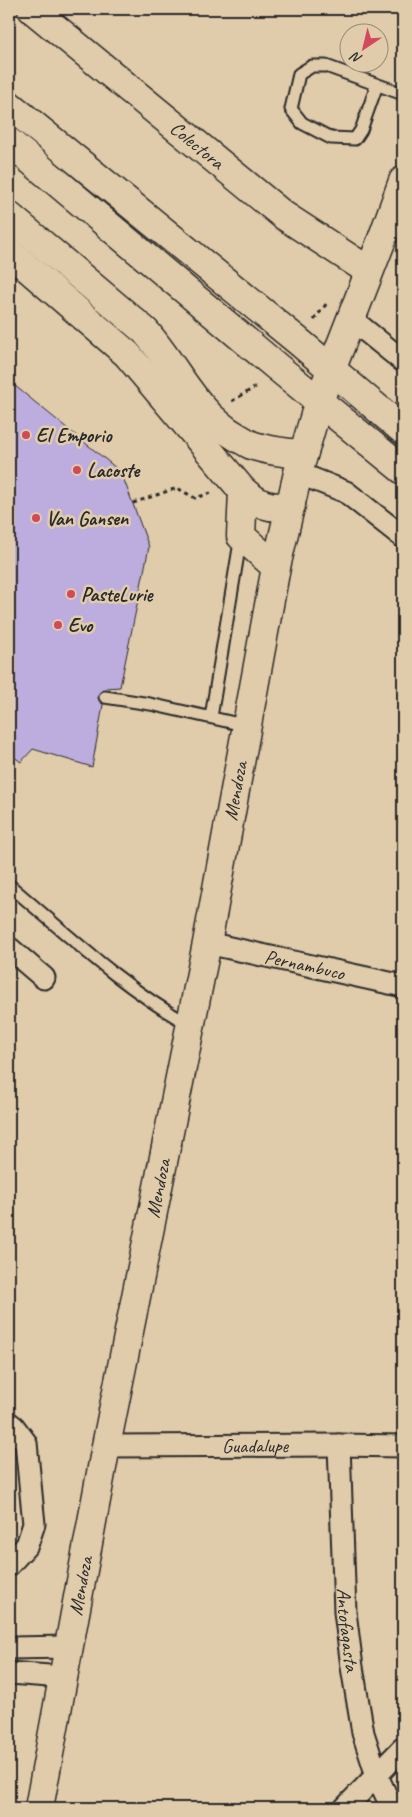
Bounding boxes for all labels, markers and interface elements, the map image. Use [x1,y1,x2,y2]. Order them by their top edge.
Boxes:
north arrow [340,22,390,72]
text: N [346,47,365,68]
street label: Colectora [165,115,231,175]
place label: El Emporio [36,423,113,448]
marker: El Emporio [20,429,32,441]
place label: Lacoste [87,458,141,483]
marker: Lacoste [71,464,83,476]
place label: Van Gansen [46,506,129,531]
marker: Van Gansen [30,512,42,524]
place label: PasteLurie [81,582,154,607]
marker: PasteLurie [65,588,77,600]
place label: Evo [68,613,94,638]
marker: Evo [52,619,64,631]
street label: Mendoza [217,758,253,822]
street label: Pernambuco [262,944,348,986]
street label: Mendoza [140,1155,176,1220]
street label: Guadalupe [222,1433,290,1458]
street label: Mendoza [62,1553,98,1617]
street label: Antofagasta [332,1588,365,1675]

